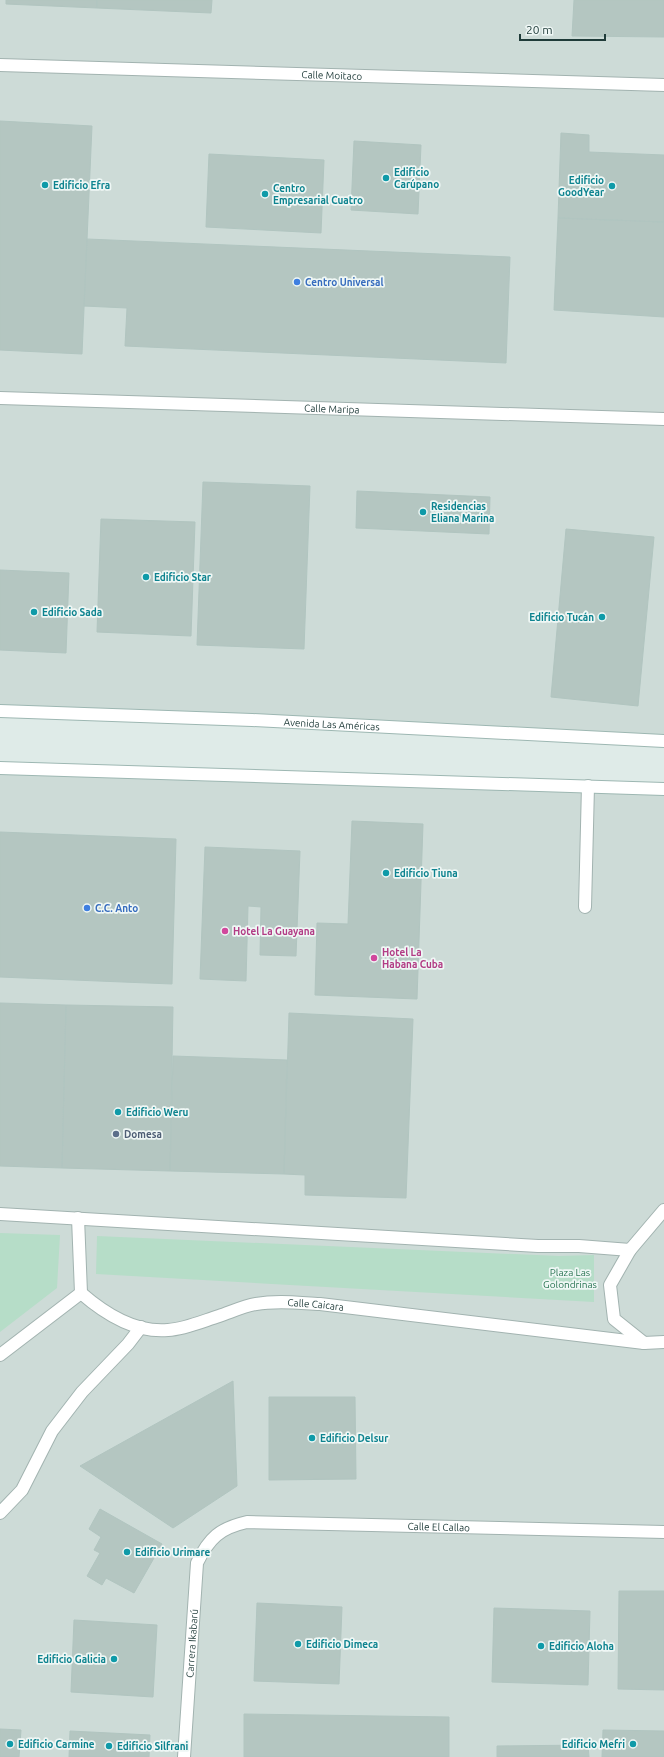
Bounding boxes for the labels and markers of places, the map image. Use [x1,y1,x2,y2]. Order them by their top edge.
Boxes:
place label: Edificio Carúpano [394,167,439,190]
marker: Edificio Carúpano [381,173,391,183]
place label: Edificio GoodYear [558,175,605,198]
marker: Edificio Efra [40,180,50,190]
place label: Edificio Efra [53,180,110,191]
marker: Edificio GoodYear [607,181,617,191]
place label: Centro Empresarial Cuatro [273,183,363,206]
marker: Centro Empresarial Cuatro [260,189,270,199]
marker: Centro Universal [292,277,302,287]
place label: Centro Universal [305,277,383,288]
place label: Residencias Eliana Marina [431,501,494,524]
marker: Residencias Eliana Marina [418,507,428,517]
marker: Edificio Star [141,572,151,582]
place label: Edificio Star [154,572,212,583]
marker: Edificio Sada [29,607,39,617]
place label: Edificio Sada [42,607,102,618]
place label: Edificio Tucán [529,612,594,623]
marker: Edificio Tucán [597,612,607,622]
marker: Edificio Tiuna [381,868,391,878]
place label: Edificio Tiuna [394,868,458,879]
marker: C.C. Anto [82,903,92,913]
place label: C.C. Anto [95,903,138,914]
marker: Hotel La Guayana [220,926,230,936]
place label: Hotel La Guayana [233,926,315,937]
place label: Hotel La Habana Cuba [382,947,443,970]
marker: Hotel La Habana Cuba [369,953,379,963]
marker: Edificio Weru [113,1107,123,1117]
place label: Edificio Weru [126,1107,189,1118]
marker: Domesa [111,1129,121,1139]
place label: Domesa [124,1129,162,1140]
marker: Edificio Delsur [307,1433,317,1443]
place label: Edificio Delsur [320,1433,389,1444]
marker: Edificio Urimare [122,1547,132,1557]
place label: Edificio Urimare [135,1547,211,1558]
marker: Edificio Dimeca [293,1639,303,1649]
place label: Edificio Dimeca [306,1639,378,1650]
marker: Edificio Aloha [536,1641,546,1651]
place label: Edificio Aloha [549,1641,614,1652]
place label: Edificio Galicia [37,1654,106,1665]
marker: Edificio Galicia [109,1654,119,1664]
marker: Edificio Carmine [5,1739,15,1749]
place label: Edificio Carmine [18,1739,95,1750]
place label: Edificio Mefri [562,1739,625,1750]
marker: Edificio Mefri [628,1739,638,1749]
marker: Edificio Silfrani [104,1741,114,1751]
place label: Edificio Silfrani [117,1741,188,1752]

